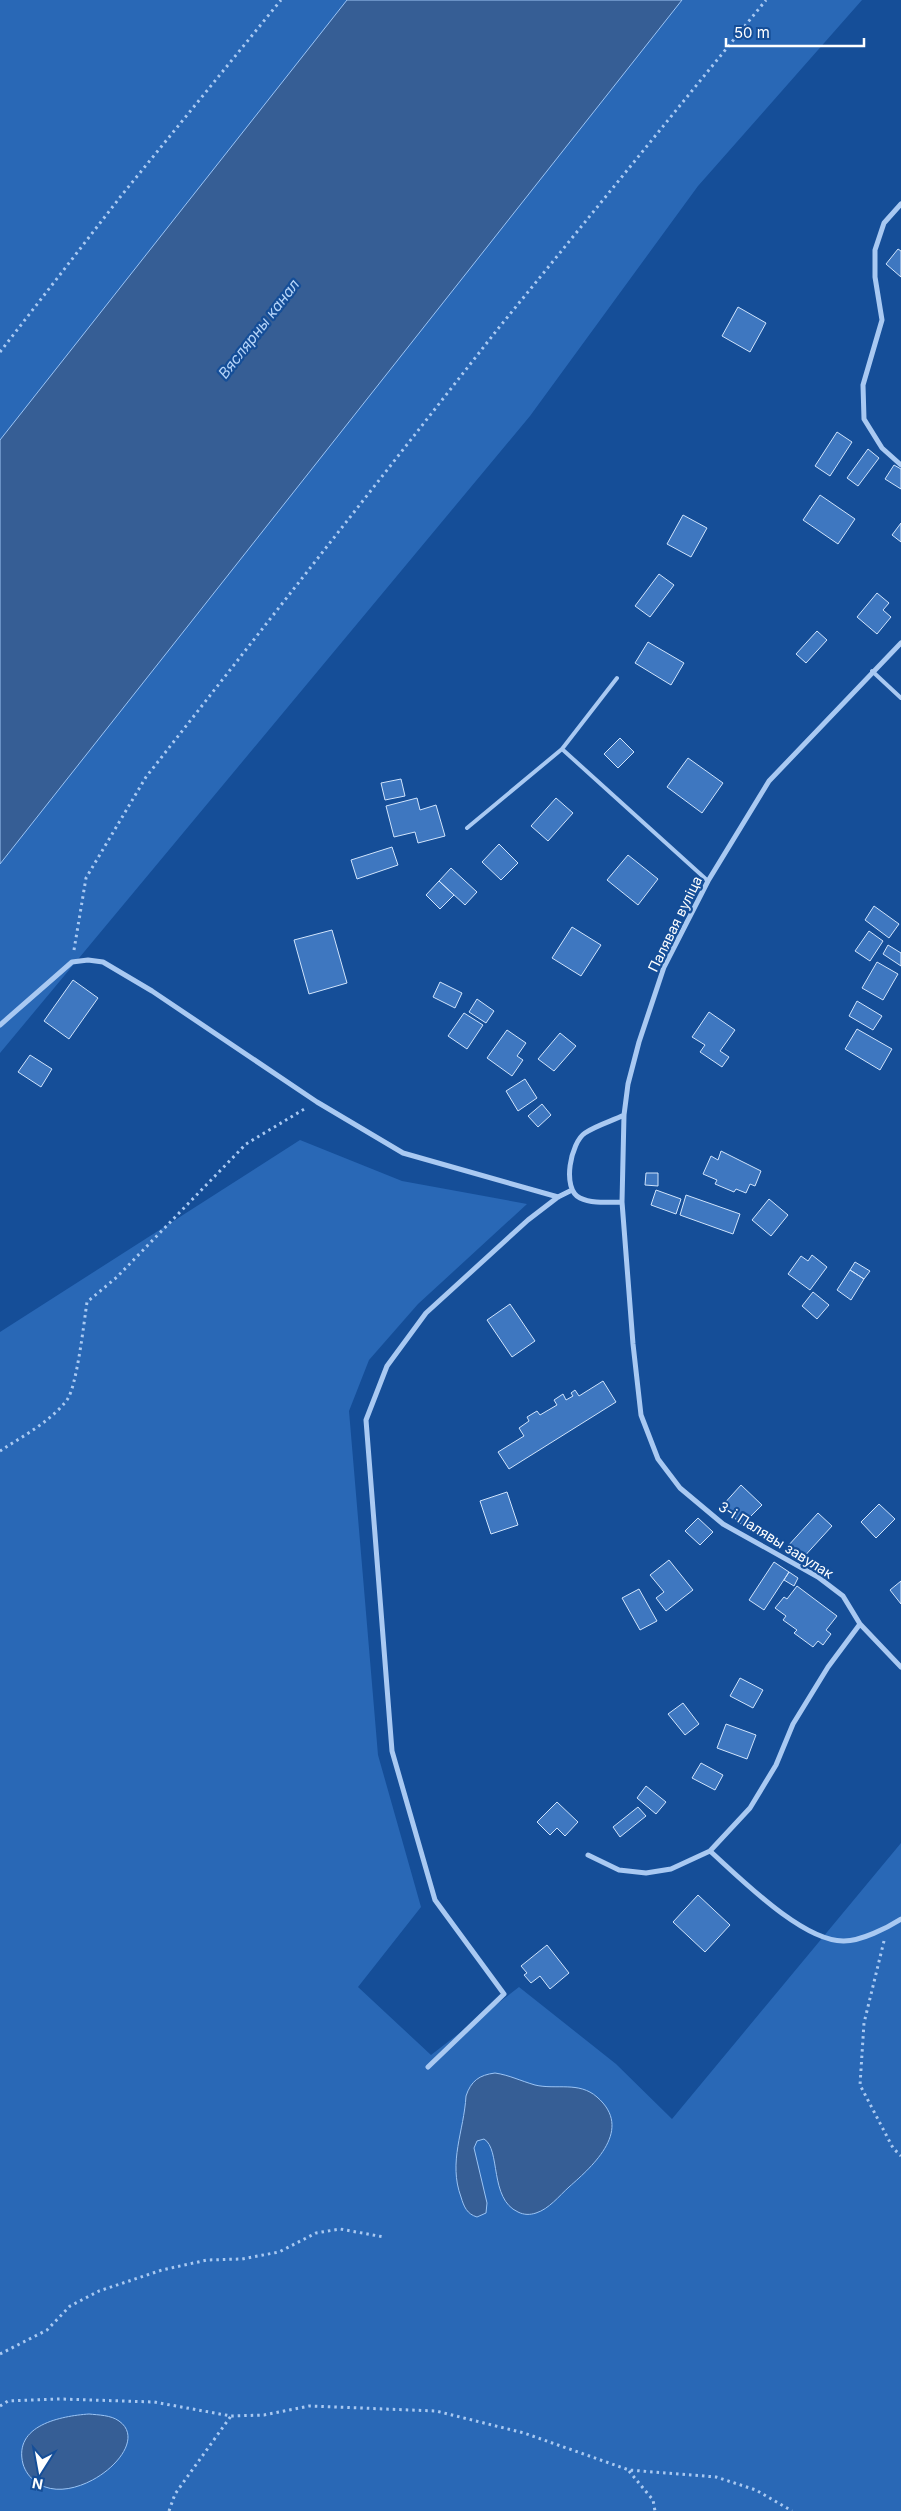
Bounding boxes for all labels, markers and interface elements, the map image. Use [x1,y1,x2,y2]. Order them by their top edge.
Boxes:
scale bar [726,15,864,47]
text: 50 m [734,23,770,42]
water label: Вяслярны канал [214,275,304,382]
street label: Палявая вуліца [644,873,705,974]
street label: 3-і Палявы завулак [716,1497,837,1582]
north arrow [15,2446,65,2496]
text: N [31,2475,44,2494]

